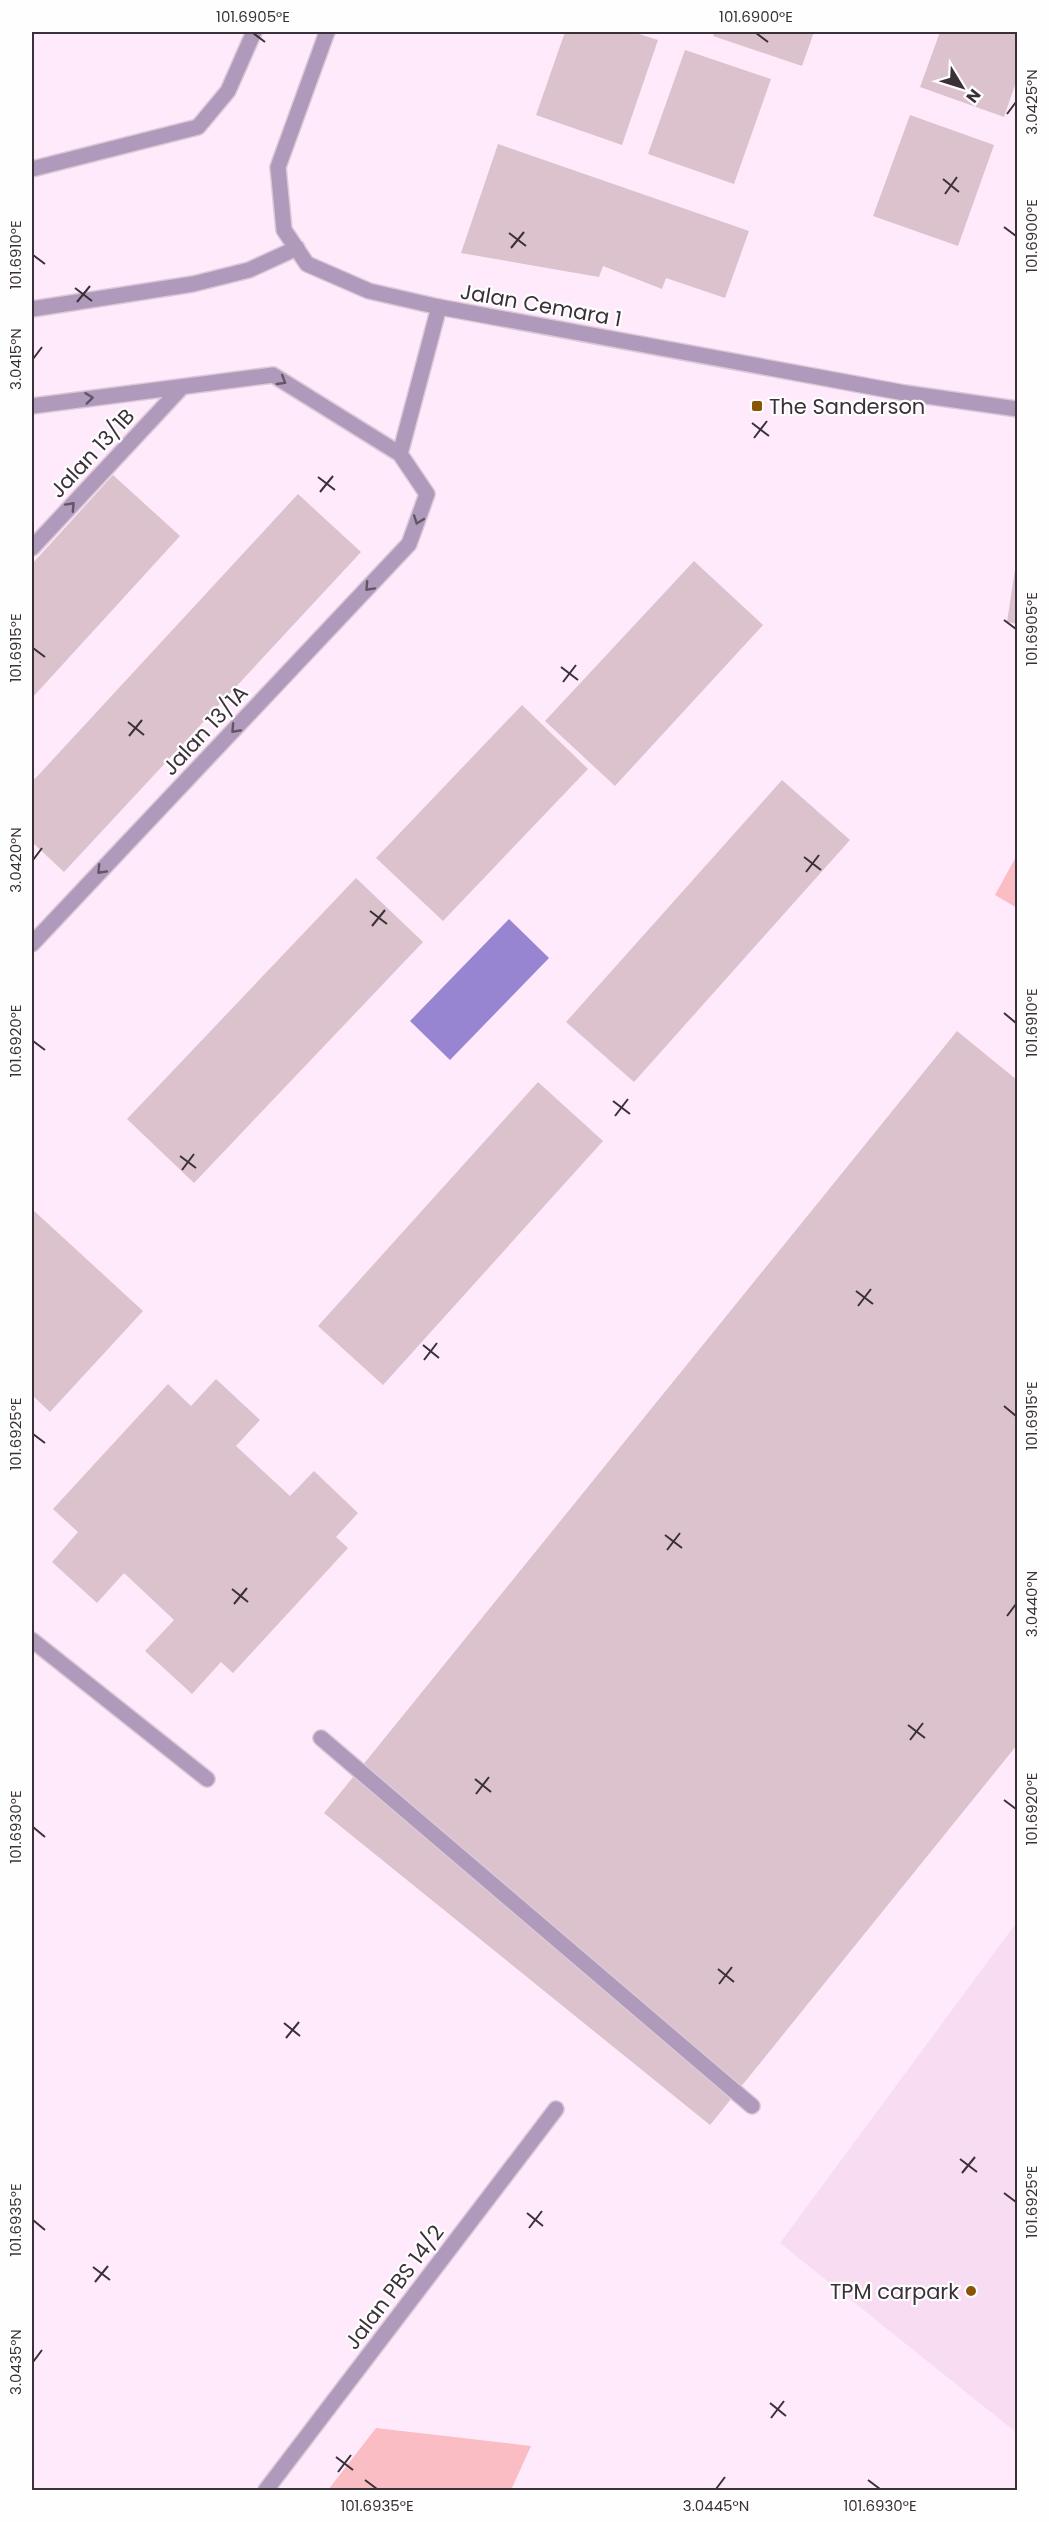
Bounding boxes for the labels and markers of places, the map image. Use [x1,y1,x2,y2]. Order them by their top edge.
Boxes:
place label: The Sanderson [769,392,925,421]
marker: The Sanderson [750,399,764,413]
place label: TPM carpark [830,2277,959,2306]
marker: TPM carpark [964,2284,978,2298]

